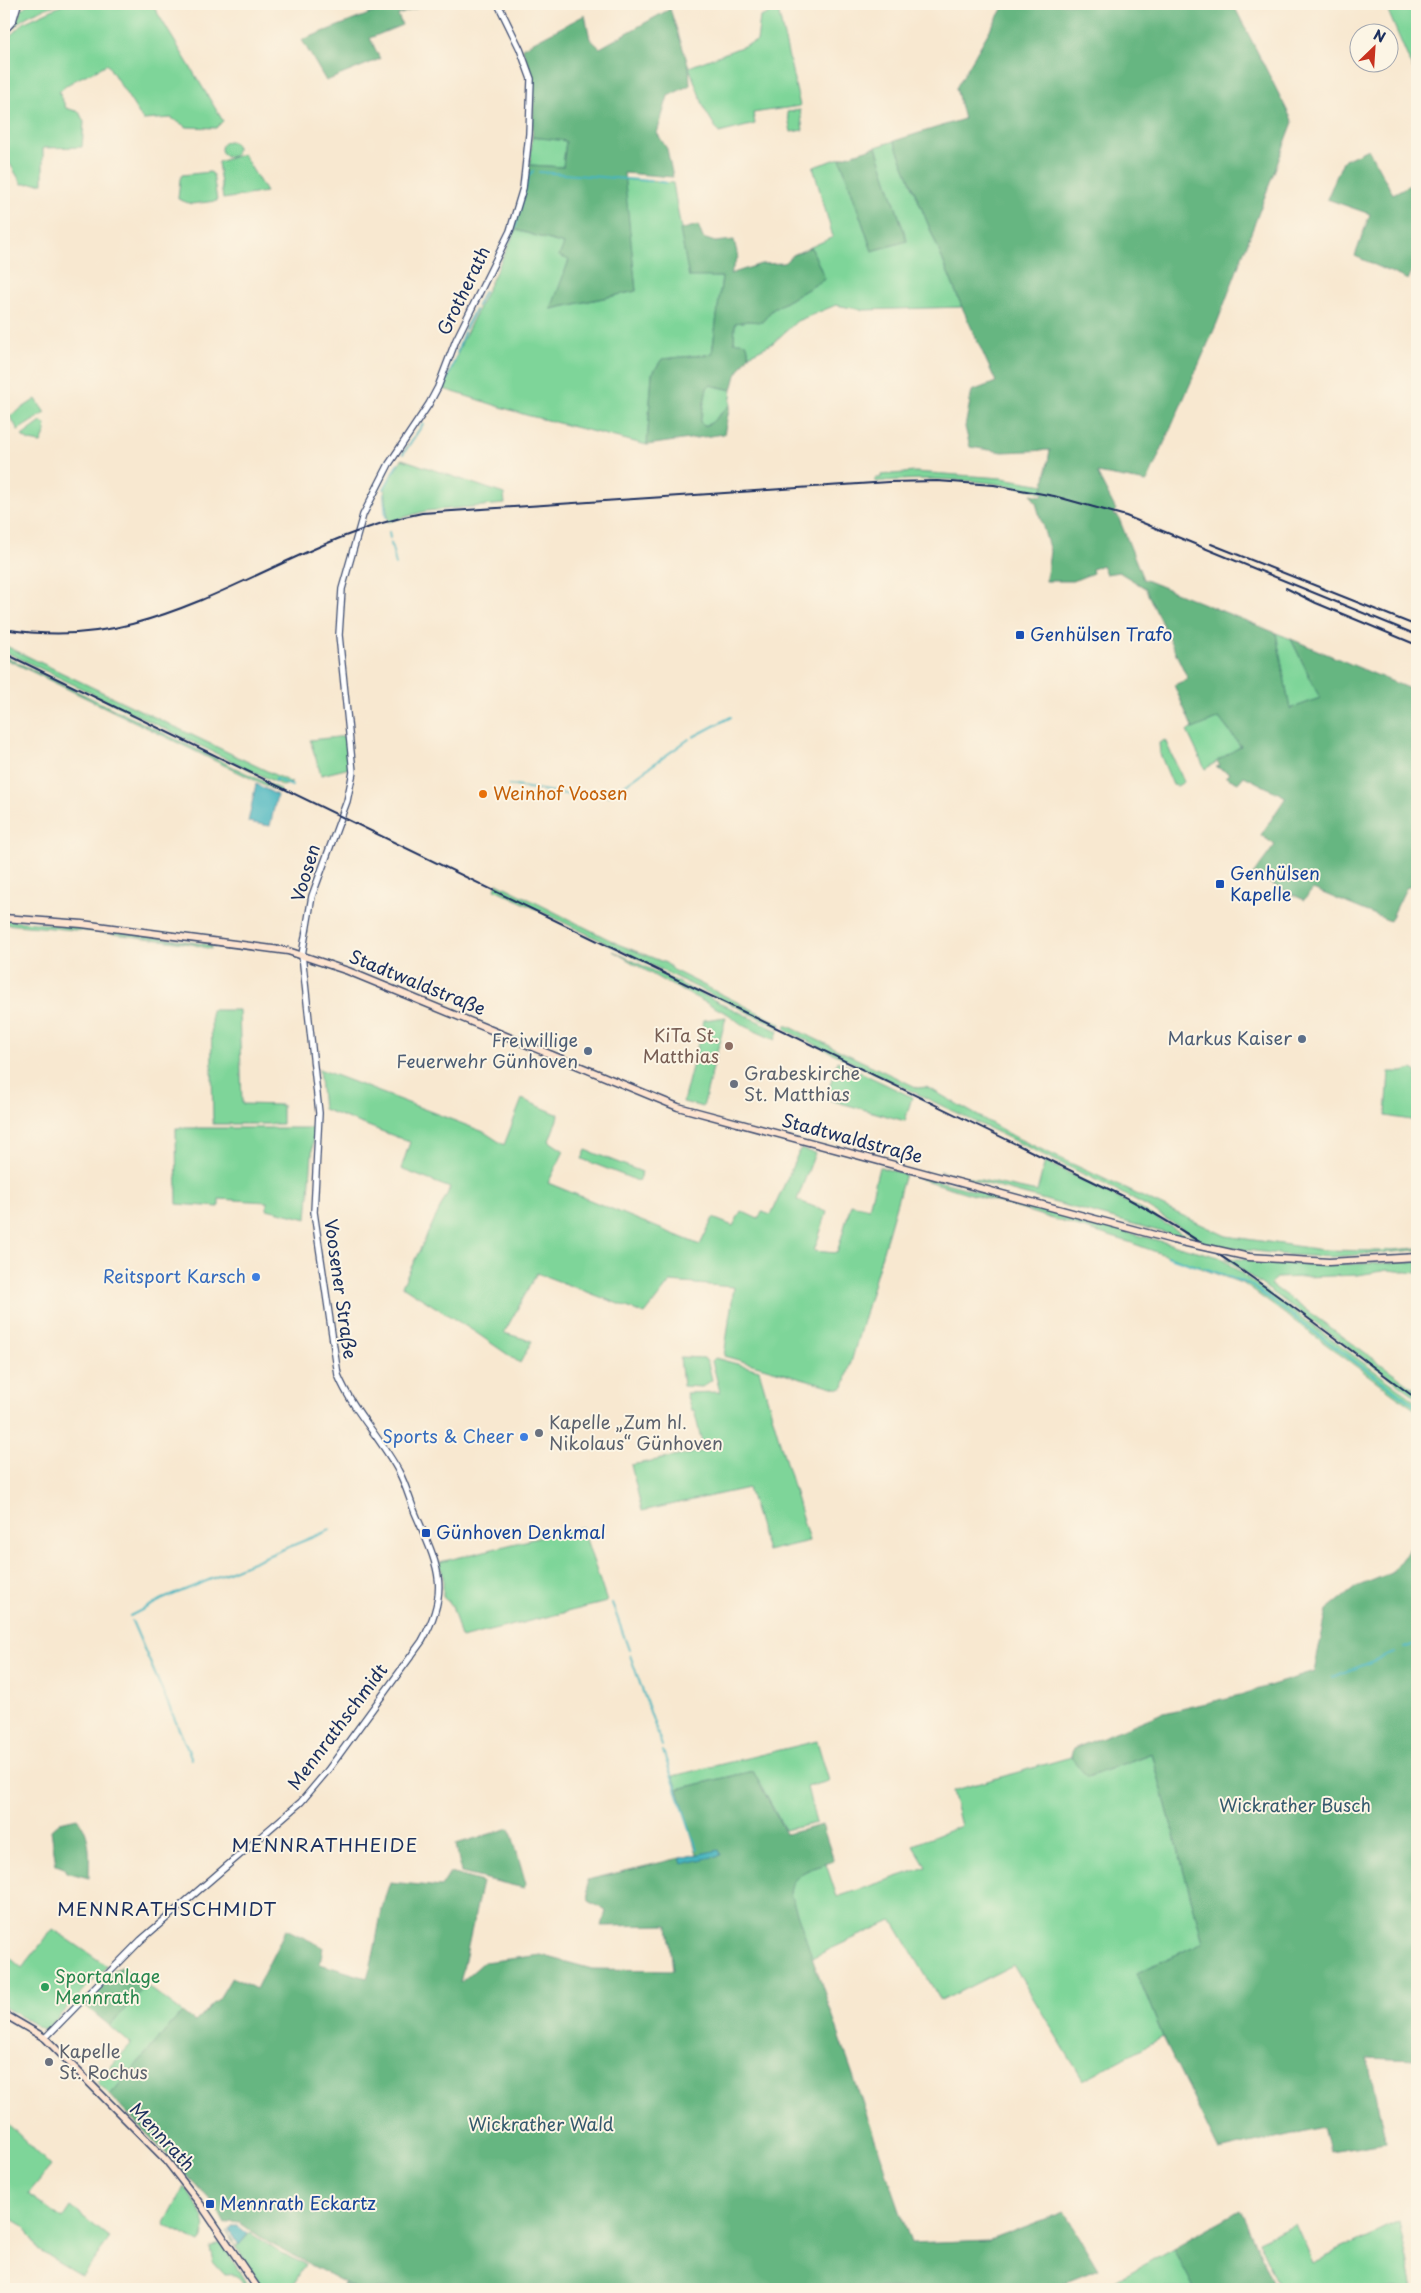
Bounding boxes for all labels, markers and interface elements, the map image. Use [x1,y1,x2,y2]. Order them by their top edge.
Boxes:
north arrow [1348,22,1398,72]
text: N [1370,24,1389,48]
street label: Grotherath [429,241,496,339]
place label: Genhülsen Trafo [1030,620,1173,647]
marker: Genhülsen Trafo [1014,629,1026,641]
place label: Weinhof Voosen [493,779,628,806]
marker: Weinhof Voosen [477,788,489,800]
street label: Voosen [283,840,326,905]
place label: Genhülsen Kapelle [1230,859,1320,907]
marker: Genhülsen Kapelle [1214,878,1226,890]
street label: Stadtwaldstraße [345,942,490,1021]
place label: KiTa St. Matthias [643,1021,719,1069]
place label: Markus Kaiser [1167,1024,1292,1051]
place label: Freiwillige Feuerwehr Günhoven [396,1026,578,1074]
marker: Markus Kaiser [1296,1033,1308,1045]
marker: KiTa St. Matthias [723,1040,735,1052]
marker: Freiwillige Feuerwehr Günhoven [582,1045,594,1057]
place label: Grabeskirche St. Matthias [744,1059,860,1107]
marker: Grabeskirche St. Matthias [728,1078,740,1090]
street label: Stadtwaldstraße [779,1106,926,1169]
street label: Voosener Straße [318,1217,365,1361]
place label: Reitsport Karsch [103,1262,246,1289]
marker: Reitsport Karsch [250,1271,262,1283]
place label: Kapelle „Zum hl. Nikolaus“ Günhoven [549,1408,723,1456]
place label: Sports & Cheer [382,1422,515,1449]
marker: Kapelle „Zum hl. Nikolaus“ Günhoven [533,1427,545,1439]
marker: Sports & Cheer [518,1431,530,1443]
place label: Günhoven Denkmal [436,1518,606,1545]
marker: Günhoven Denkmal [420,1527,432,1539]
street label: Mennrathschmidt [280,1657,393,1795]
park label: Wickrather Busch [1219,1791,1371,1818]
district label: MENNRATHHEIDE [232,1830,418,1858]
district label: MENNRATHSCHMIDT [57,1894,277,1922]
place label: Sportanlage Mennrath [55,1962,160,2010]
marker: Sportanlage Mennrath [39,1981,51,1993]
place label: Kapelle St. Rochus [59,2037,148,2085]
marker: Kapelle St. Rochus [43,2056,55,2068]
street label: Mennrath [124,2096,202,2176]
park label: Wickrather Wald [468,2110,614,2137]
place label: Mennrath Eckartz [220,2189,376,2216]
marker: Mennrath Eckartz [204,2198,216,2210]

